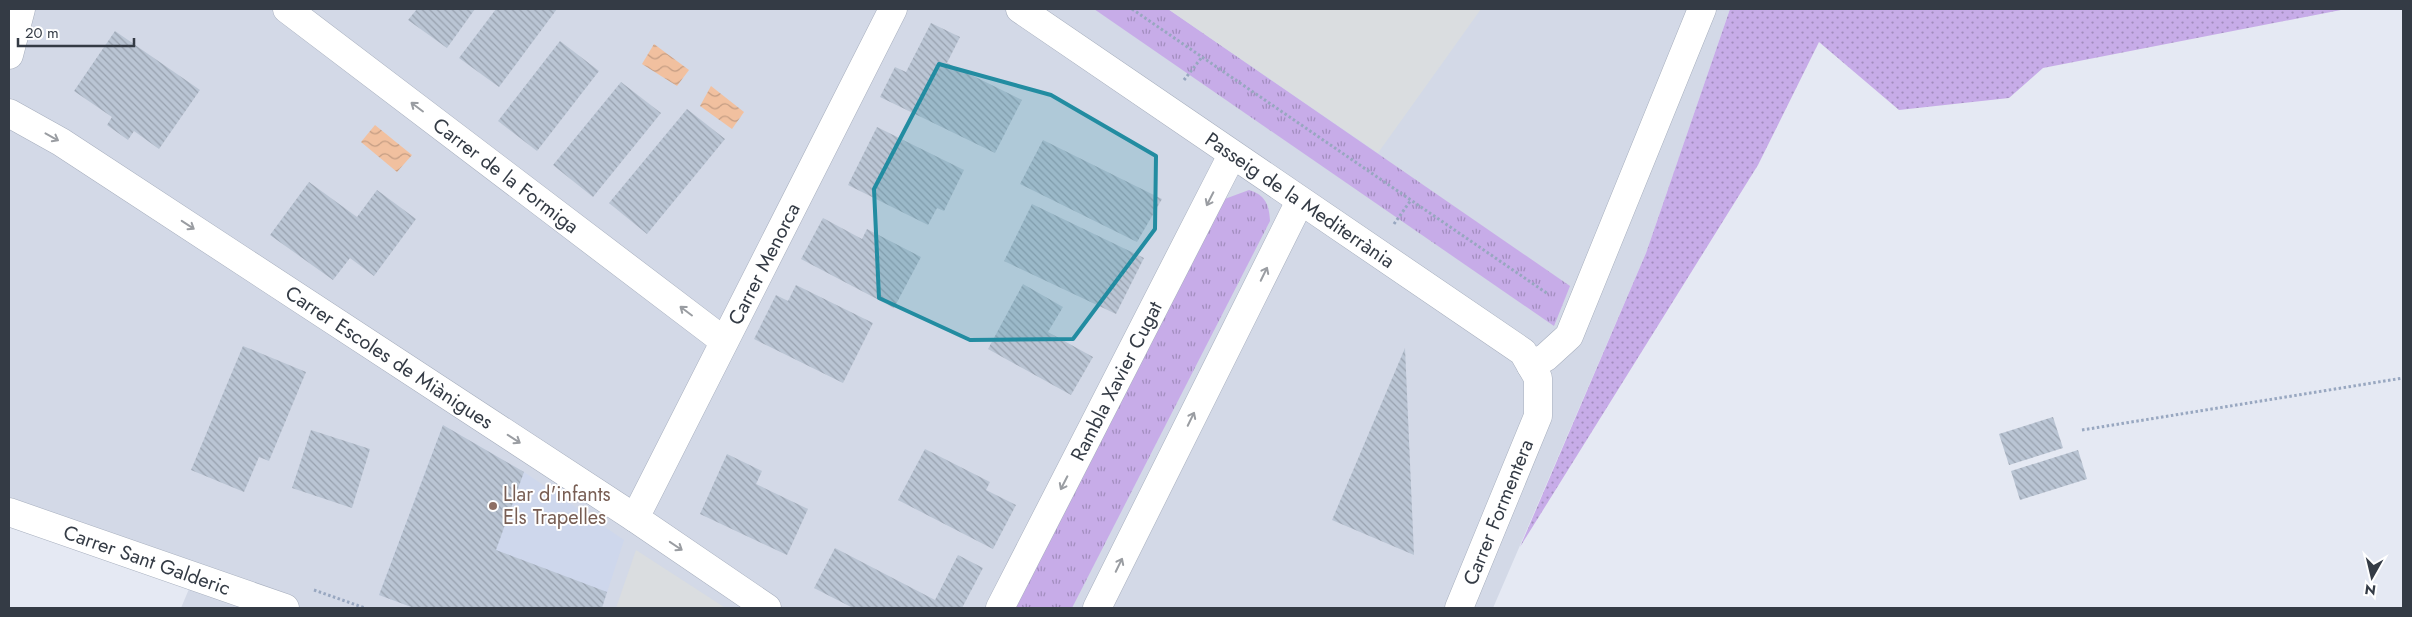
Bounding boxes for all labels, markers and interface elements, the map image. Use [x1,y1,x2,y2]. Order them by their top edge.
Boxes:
scale bar [18,15,134,47]
text: 20 m [25,22,59,44]
one-way arrow [411,102,424,113]
street label: Carrer de la Formiga [426,111,585,241]
street label: Passeig de la Mediterrània [1199,125,1401,275]
one-way arrow [44,132,59,142]
one-way arrow [1205,191,1215,206]
street label: Carrer Menorca [721,198,807,330]
one-way arrow [181,220,195,230]
one-way arrow [1259,266,1269,281]
street label: Carrer Escoles de Miànigues [279,279,499,436]
street label: Rambla Xavier Cugat [1064,296,1170,466]
one-way arrow [680,306,693,317]
one-way arrow [1187,412,1196,427]
one-way arrow [507,434,521,444]
street label: Carrer Formentera [1456,435,1541,590]
one-way arrow [1059,476,1069,491]
place label: Llar d'infants Els Trapelles [503,480,611,532]
marker: Llar d'infants Els Trapelles [487,500,499,512]
street label: Carrer Sant Galderic [59,518,234,603]
one-way arrow [668,541,682,551]
north arrow [2347,552,2397,602]
one-way arrow [1114,557,1124,572]
text: N [2363,579,2377,601]

